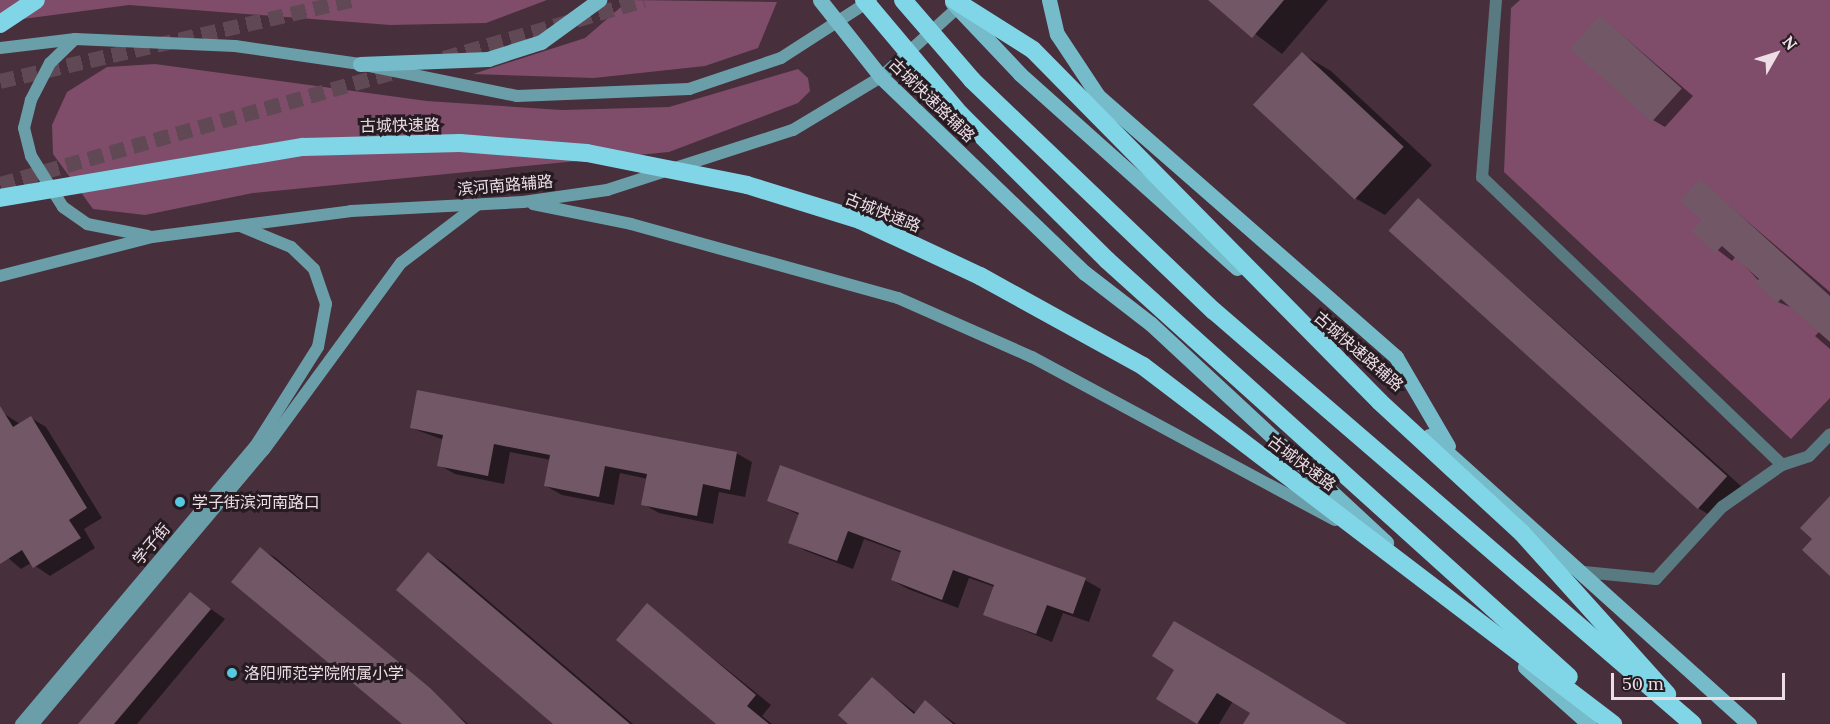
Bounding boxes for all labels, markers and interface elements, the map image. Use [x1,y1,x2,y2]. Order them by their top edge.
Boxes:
north arrow [1746,24,1806,84]
text: N [1778,32,1802,54]
street label: 古城快速路辅路 [885,54,979,146]
street label: 古城快速路 [360,115,440,135]
street label: 滨河南路辅路 [456,171,554,199]
street label: 古城快速路 [842,188,924,236]
street label: 古城快速路辅路 [1310,307,1408,395]
street label: 古城快速路 [1264,431,1340,495]
place label: 学子街滨河南路口 [192,492,320,512]
marker: 学子街滨河南路口 [173,495,187,509]
street label: 学子街 [128,519,174,569]
scale bar [1614,661,1788,699]
place label: 洛阳师范学院附属小学 [244,663,404,683]
marker: 洛阳师范学院附属小学 [225,666,239,680]
text: 50 m [1622,672,1664,695]

